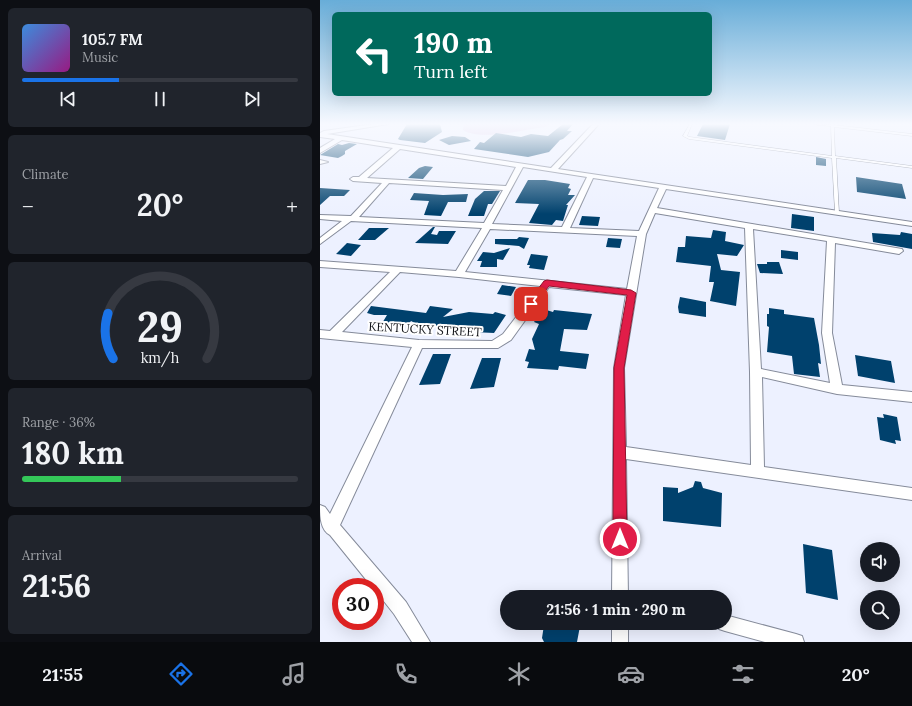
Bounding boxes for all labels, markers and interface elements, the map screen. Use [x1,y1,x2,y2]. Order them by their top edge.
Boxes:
text: 190 m [414,25,492,61]
icon: left [348,28,400,80]
text: 105.7 FM [82,30,143,49]
text: Music [82,49,118,66]
text: Turn left [414,60,487,83]
icon: previous [57,88,79,110]
icon: pause [149,88,171,110]
icon: next [241,88,263,110]
text: Climate [22,166,69,183]
text: 20° [137,186,183,224]
text: − [22,192,34,220]
text: + [286,192,298,220]
pin [514,287,548,321]
icon: arrive [520,293,542,315]
text: 29 [137,300,183,353]
street label: KENTUCKY STREET [368,319,482,339]
text: km/h [141,349,180,368]
text: Range · 36% [22,414,95,431]
text: 180 km [22,434,124,472]
position arrow [599,518,641,560]
map controls [860,542,900,630]
button: sound [860,542,900,582]
text: Arrival [22,547,62,564]
text: 21:56 [22,567,91,605]
speed limit sign: 30 [332,578,384,630]
button: search [860,590,900,630]
text: 21:56 · 1 min · 290 m [546,600,686,619]
icon: directions [167,660,195,688]
icon: music [280,660,308,688]
icon: phone [392,660,420,688]
icon: climate [505,660,533,688]
icon: car [617,660,645,688]
icon: filters [729,660,757,688]
text: 21:55 [42,663,83,686]
text: 20° [842,663,870,686]

